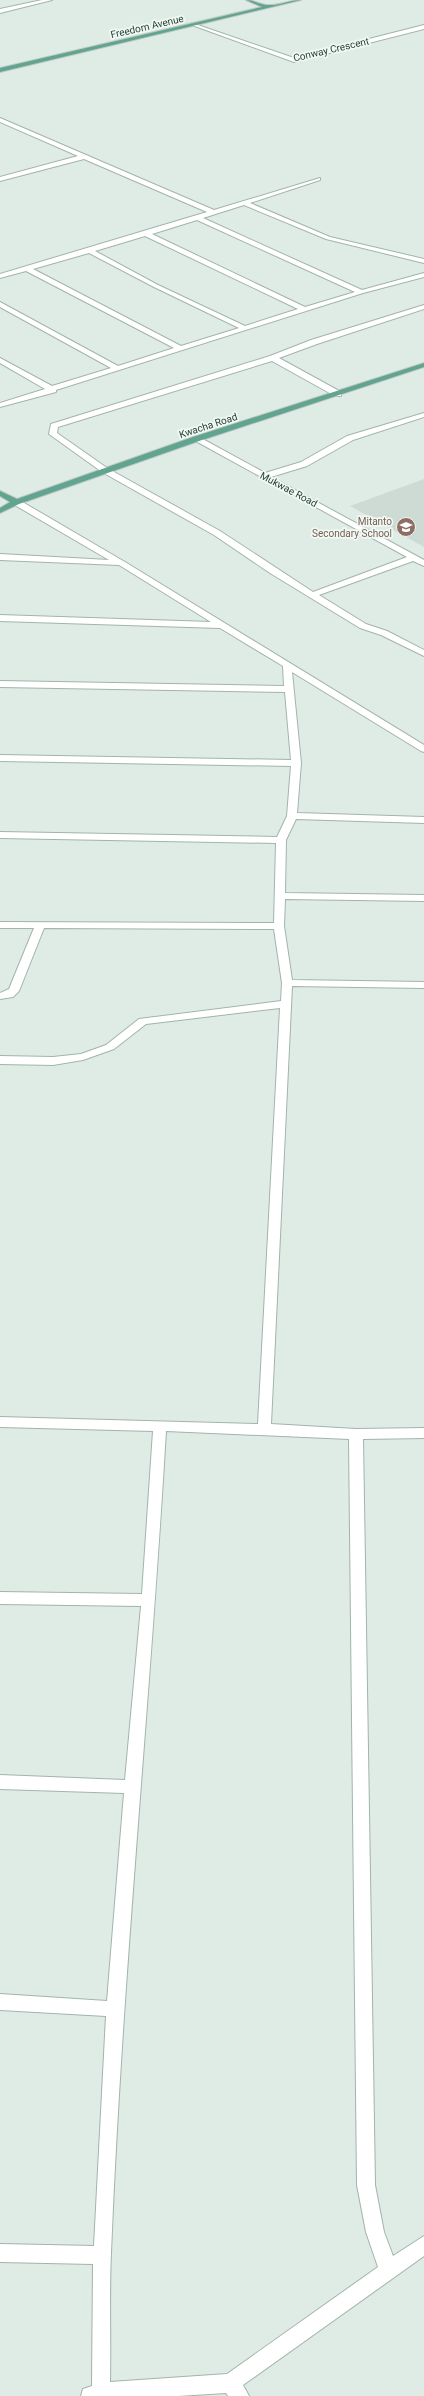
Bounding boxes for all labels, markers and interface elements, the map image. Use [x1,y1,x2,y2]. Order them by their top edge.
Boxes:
street label: Freedom Avenue [110,13,185,40]
street label: Conway Crescent [292,35,370,64]
street label: Kwacha Road [178,411,239,440]
street label: Mukwae Road [258,470,319,509]
place label: Mitanto Secondary School [312,516,392,539]
school or university icon: Mitanto Secondary School [395,516,417,538]

